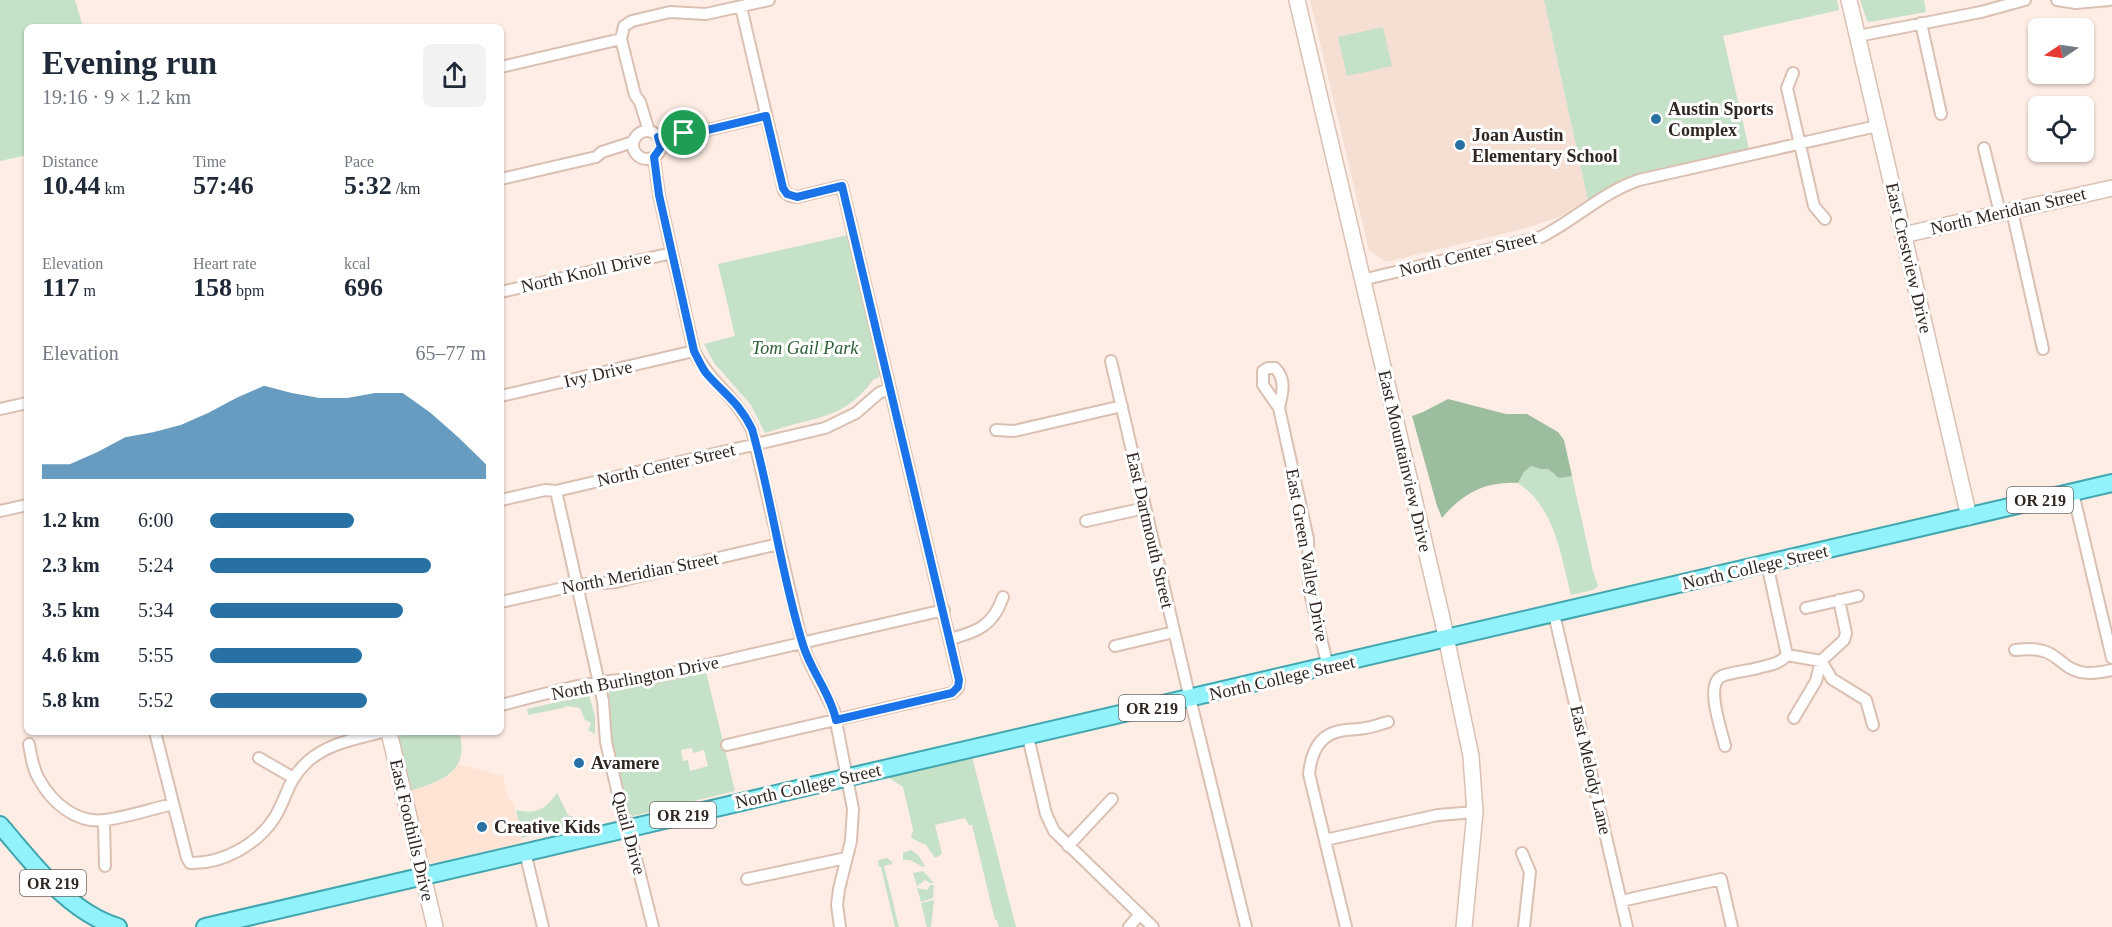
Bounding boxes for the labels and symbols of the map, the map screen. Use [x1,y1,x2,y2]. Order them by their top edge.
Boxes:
north arrow [2028,18,2094,84]
place label: Austin Sports Complex [1668,99,1774,140]
pin [658,107,709,158]
marker: Austin Sports Complex [1649,112,1663,126]
place label: Joan Austin Elementary School [1472,125,1618,166]
marker: Joan Austin Elementary School [1453,138,1467,152]
street label: East Crestview Drive [1882,181,1936,335]
street label: North Meridian Street [1928,183,2088,239]
street label: North Center Street [1397,227,1539,281]
street label: North Knoll Drive [519,247,653,297]
park label: Tom Gail Park [752,338,859,358]
street label: Ivy Drive [562,356,634,392]
street label: East Mountainview Drive [1374,368,1436,554]
street label: North Center Street [595,439,737,491]
street label: East Dartmouth Street [1122,450,1178,610]
street label: East Green Valley Drive [1282,467,1332,643]
road number: OR 219 [2007,487,2073,513]
street label: North College Street [1680,541,1830,593]
street label: North Meridian Street [560,548,720,598]
street label: North Burlington Drive [550,652,720,704]
street label: North College Street [1207,652,1357,704]
road number: OR 219 [1119,695,1185,721]
street label: East Melody Lane [1566,703,1616,837]
place label: Avamere [591,753,659,773]
marker: Avamere [572,756,586,770]
street label: East Foothills Drive [386,757,438,903]
street label: North College Street [733,760,883,812]
street label: Quail Drive [608,789,650,877]
road number: OR 219 [650,802,716,828]
place label: Creative Kids [494,817,600,837]
marker: Creative Kids [475,820,489,834]
road number: OR 219 [20,870,86,896]

